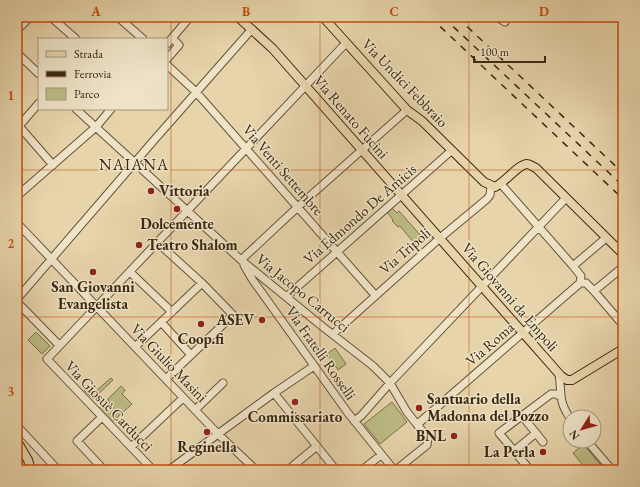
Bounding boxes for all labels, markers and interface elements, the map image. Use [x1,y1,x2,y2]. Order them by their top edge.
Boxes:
text: A [90,3,101,20]
text: B [242,3,250,20]
text: C [389,3,399,20]
text: D [539,3,549,20]
street label: Via Undici Febbraio [358,34,453,131]
legend [38,38,168,110]
scale bar [474,38,545,64]
text: 100 m [480,44,510,60]
text: Strada [74,46,103,62]
text: Ferrovia [74,66,111,82]
street label: Via Renato Fucini [310,71,393,163]
text: Parco [74,86,99,102]
text: 1 [8,87,15,104]
street label: Via Venti Settembre [239,120,328,219]
district label: NAIANA [99,154,169,175]
street label: Via Edmondo De Amicis [299,159,420,268]
place label: Vittoria [159,181,210,200]
marker: Vittoria [146,186,156,196]
marker: Dolcemente [172,204,182,214]
place label: Dolcemente [140,214,214,233]
street label: Via Tripoli [375,223,435,278]
text: 2 [8,235,15,252]
place label: Teatro Shalom [147,235,238,254]
street label: Via Giovanni da Empoli [458,238,563,355]
marker: Teatro Shalom [134,240,144,250]
street label: Via Jacopo Carrucci [253,249,354,336]
marker: San Giovanni Evangelista [88,267,98,277]
place label: San Giovanni Evangelista [51,277,135,313]
street label: Via Fratelli Rosselli [282,302,361,404]
place label: ASEV [216,310,254,329]
marker: ASEV [257,315,267,325]
street label: Via Roma [461,317,518,370]
street label: Via Giulio Masini [127,319,212,406]
marker: Coop.fi [196,319,206,329]
place label: Coop.fi [178,329,224,348]
street label: Via Giosuè Carducci [61,356,158,455]
text: 3 [8,383,15,400]
place label: Santuario della Madonna del Pozzo [427,389,549,425]
marker: Commissariato [290,397,300,407]
marker: Santuario della Madonna del Pozzo [414,403,424,413]
place label: Commissariato [248,407,343,426]
north arrow [562,409,602,449]
place label: BNL [416,426,446,445]
marker: Reginella [202,427,212,437]
text: N [566,427,582,443]
marker: BNL [449,431,459,441]
place label: Reginella [177,437,237,456]
place label: La Perla [484,442,535,461]
marker: La Perla [538,447,548,457]

